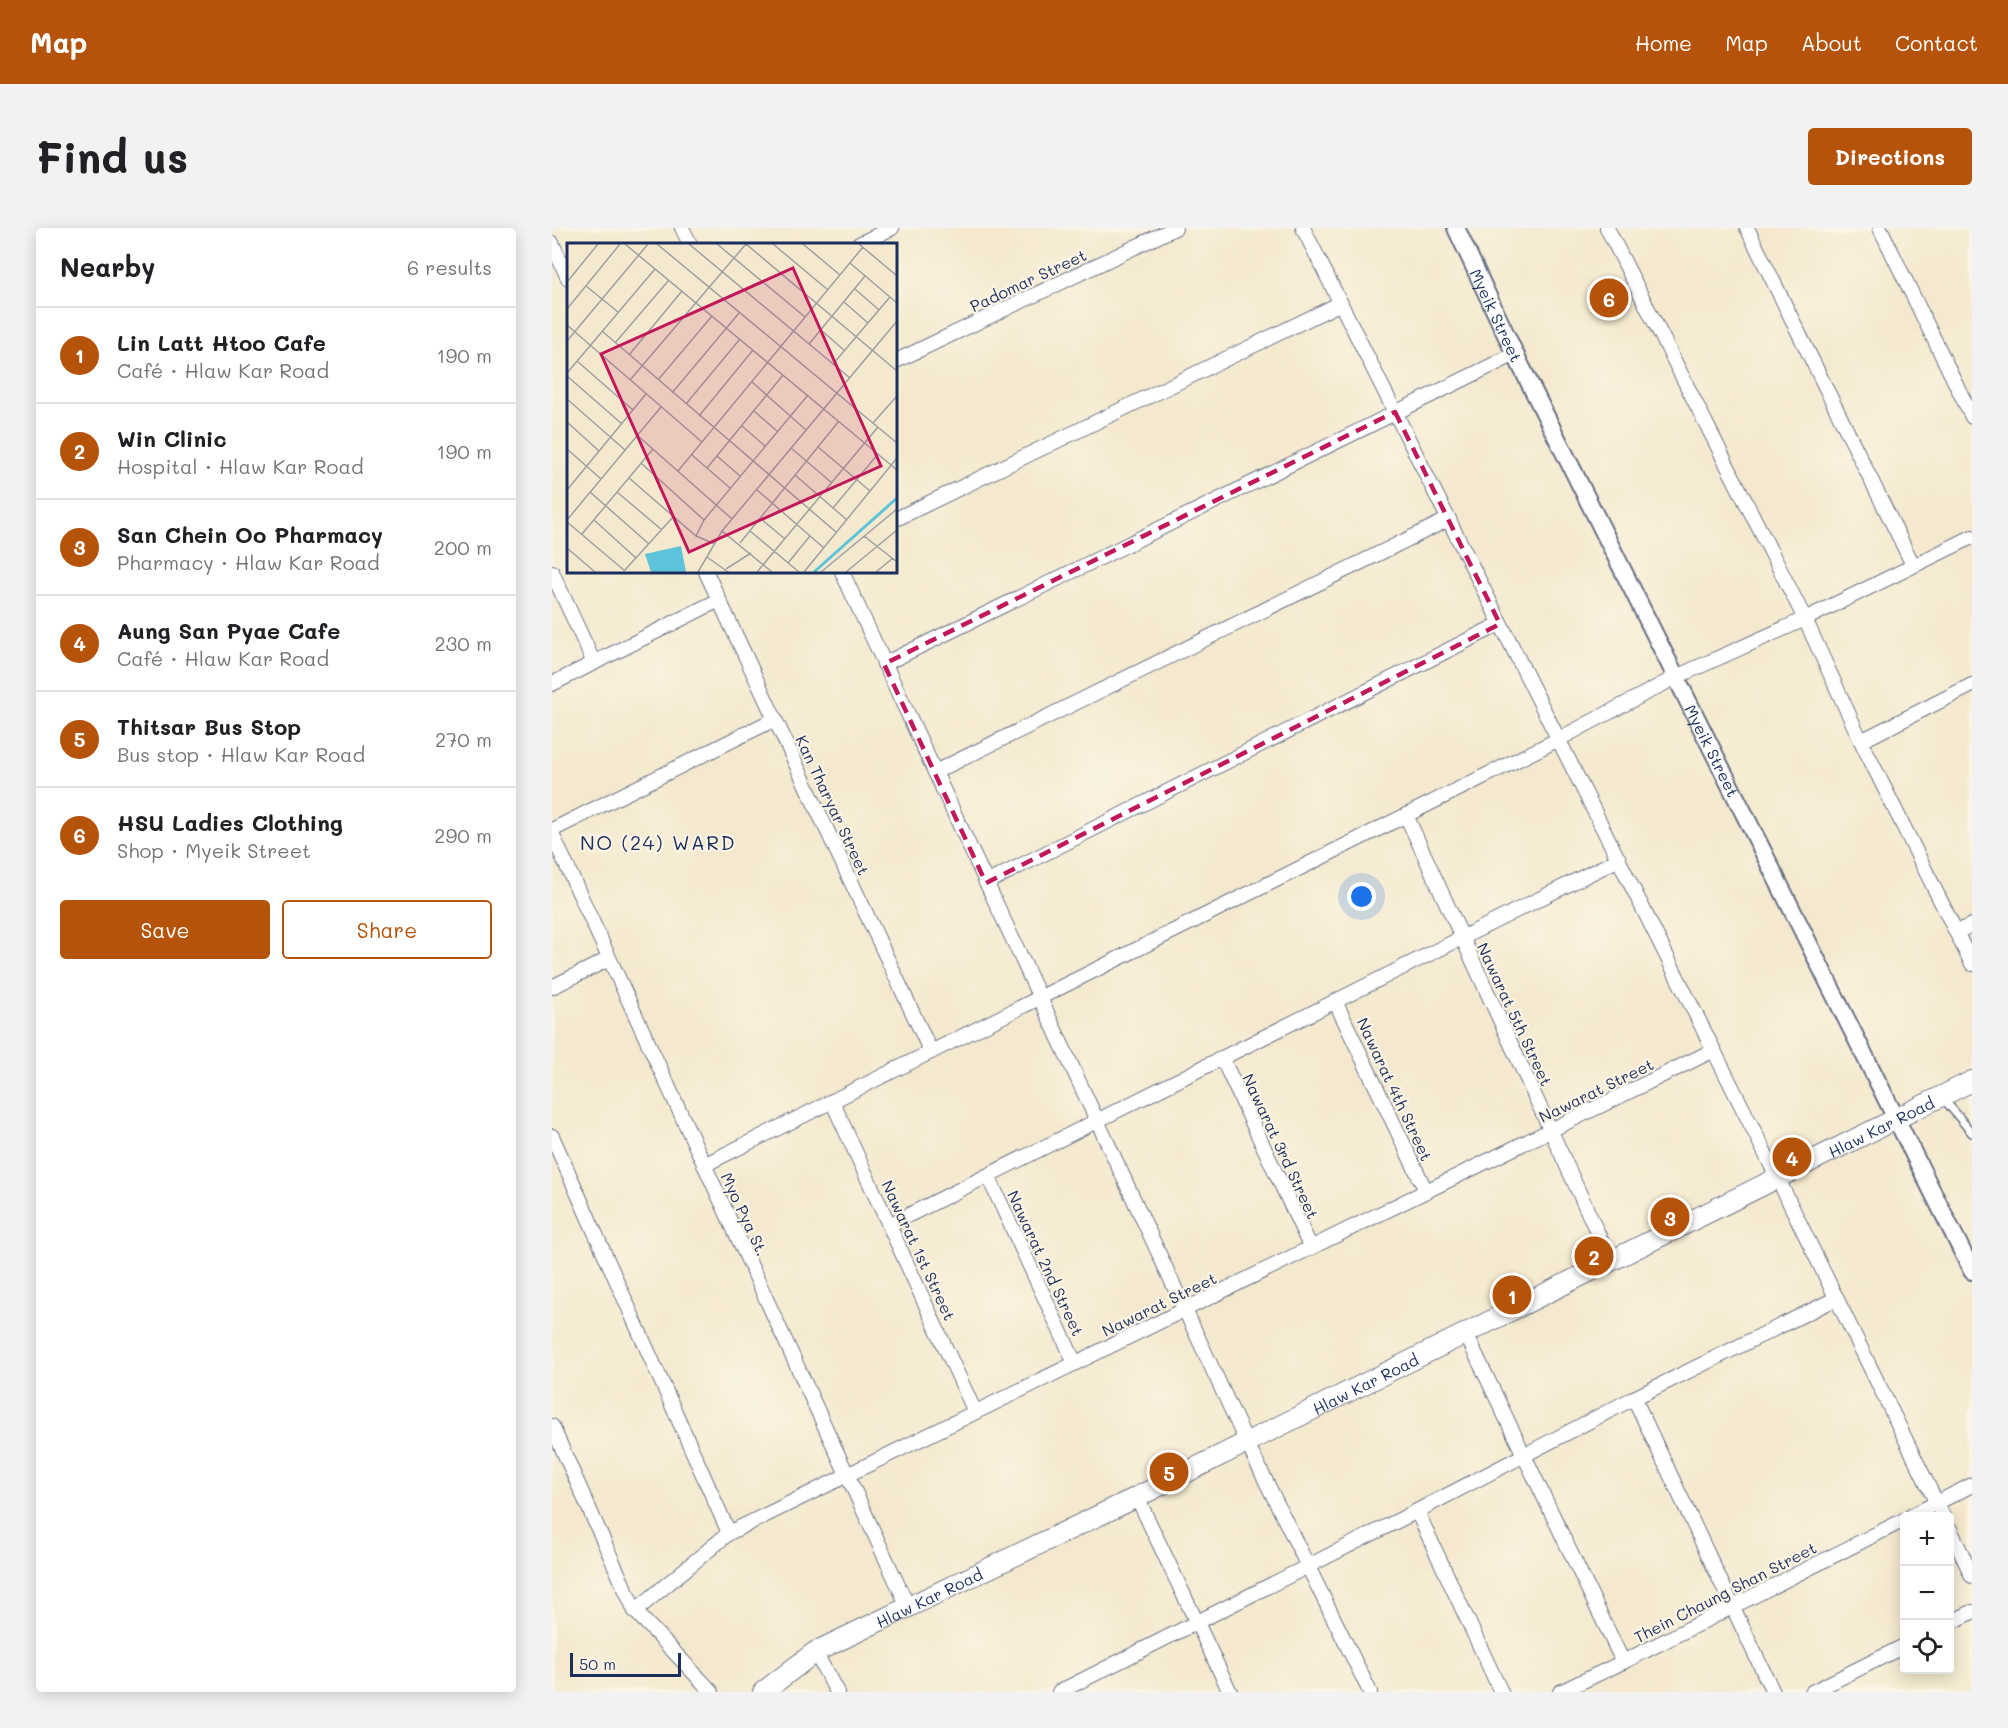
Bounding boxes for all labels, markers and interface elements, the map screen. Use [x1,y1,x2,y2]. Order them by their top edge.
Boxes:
text: Map [30,24,87,60]
text: Home [1635,29,1692,56]
text: Map [1725,29,1768,56]
text: About [1801,29,1862,56]
text: Contact [1895,29,1978,56]
button: Directions [1808,128,1972,185]
text: Find us [36,129,188,184]
inset map [567,243,897,573]
street label: Padomar Street [966,244,1090,316]
text: Nearby [60,250,155,284]
text: 6 results [407,254,492,280]
street label: Myeik Street [1466,265,1528,365]
pin: 6 [1590,276,1628,320]
text: Lin Latt Htoo Cafe [117,328,326,357]
text: 1 [75,342,84,368]
text: 190 m [437,342,492,368]
text: Café · Hlaw Kar Road [117,357,329,383]
text: Win Clinic [117,424,227,453]
text: 2 [74,438,85,464]
text: 190 m [437,438,492,464]
text: Hospital · Hlaw Kar Road [117,453,364,479]
text: San Chein Oo Pharmacy [117,520,383,549]
text: 3 [74,534,86,560]
text: 200 m [434,534,492,560]
text: Pharmacy · Hlaw Kar Road [117,549,380,575]
text: Aung San Pyae Cafe [117,616,340,645]
text: 4 [73,630,86,656]
text: 230 m [434,630,492,656]
text: Café · Hlaw Kar Road [117,645,329,671]
street label: Myeik Street [1681,701,1744,800]
text: Thitsar Bus Stop [117,712,301,741]
text: 5 [74,726,85,752]
text: 270 m [435,726,492,752]
street label: Kan Tharyar Street [791,732,875,878]
text: Bus stop · Hlaw Kar Road [117,741,365,767]
text: HSU Ladies Clothing [117,808,343,837]
text: 6 [73,822,86,848]
text: 290 m [434,822,492,848]
district label: NO (24) WARD [580,829,736,855]
text: Shop · Myeik Street [117,837,311,863]
your location [1347,882,1376,911]
button: Save [60,900,270,959]
button: Share [282,900,492,959]
street label: Nawarat 5th Street [1473,939,1557,1089]
street label: Nawarat 4th Street [1353,1014,1437,1164]
street label: Nawarat Street [1535,1053,1657,1127]
street label: Nawarat 3rd Street [1238,1070,1324,1222]
street label: Hlaw Kar Road [1824,1091,1937,1162]
pin: 4 [1772,1134,1812,1180]
street label: Myo Pya St. [717,1169,773,1259]
street label: Nawarat 1st Street [877,1177,961,1323]
street label: Nawarat 2nd Street [1003,1187,1089,1339]
pin: 3 [1650,1194,1690,1240]
pin: 2 [1574,1234,1614,1278]
street label: Nawarat Street [1098,1267,1220,1341]
pin: 1 [1492,1272,1532,1318]
street label: Hlaw Kar Road [1309,1348,1422,1418]
pin: 5 [1150,1450,1188,1494]
map controls [1900,1512,1954,1674]
button: + [1900,1512,1954,1566]
street label: Thein Chaung Shan Street [1630,1537,1820,1647]
street label: Hlaw Kar Road [872,1563,986,1632]
button: − [1900,1566,1954,1620]
button: locate [1900,1620,1954,1674]
scale bar [570,1650,681,1678]
text: 50 m [579,1653,616,1674]

